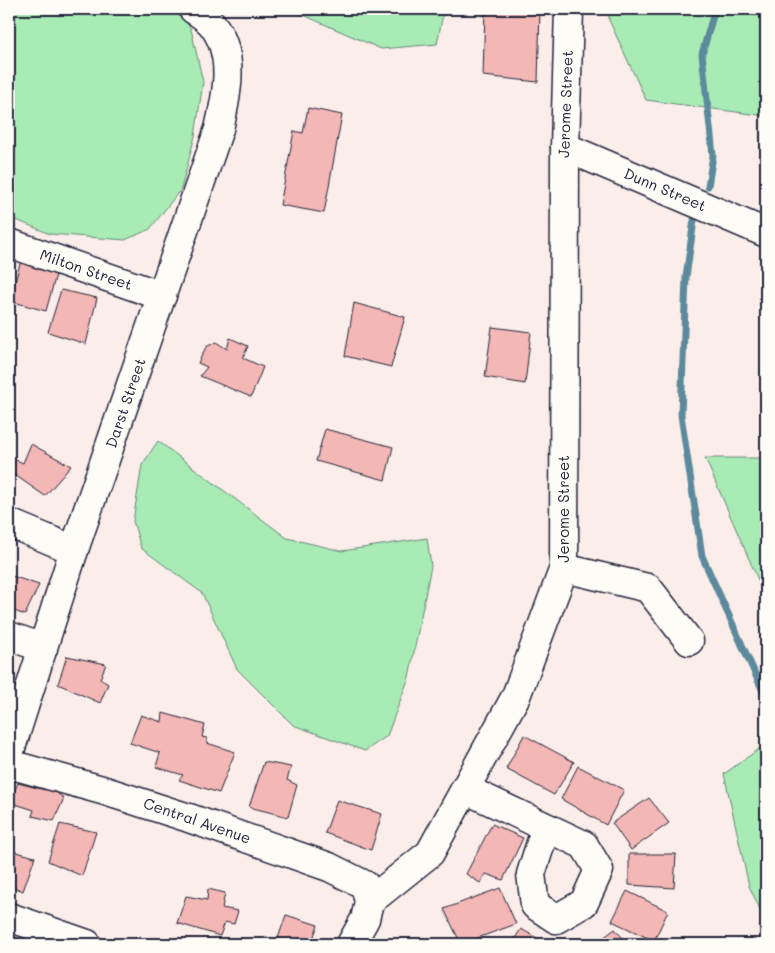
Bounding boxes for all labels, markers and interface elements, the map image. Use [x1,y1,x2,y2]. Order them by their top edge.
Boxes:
street label: Jerome Street [553,50,577,158]
street label: Dunn Street [621,163,710,215]
street label: Milton Street [37,244,135,294]
street label: Darst Street [100,355,150,450]
street label: Jerome Street [553,455,573,563]
street label: Central Avenue [141,792,254,848]

